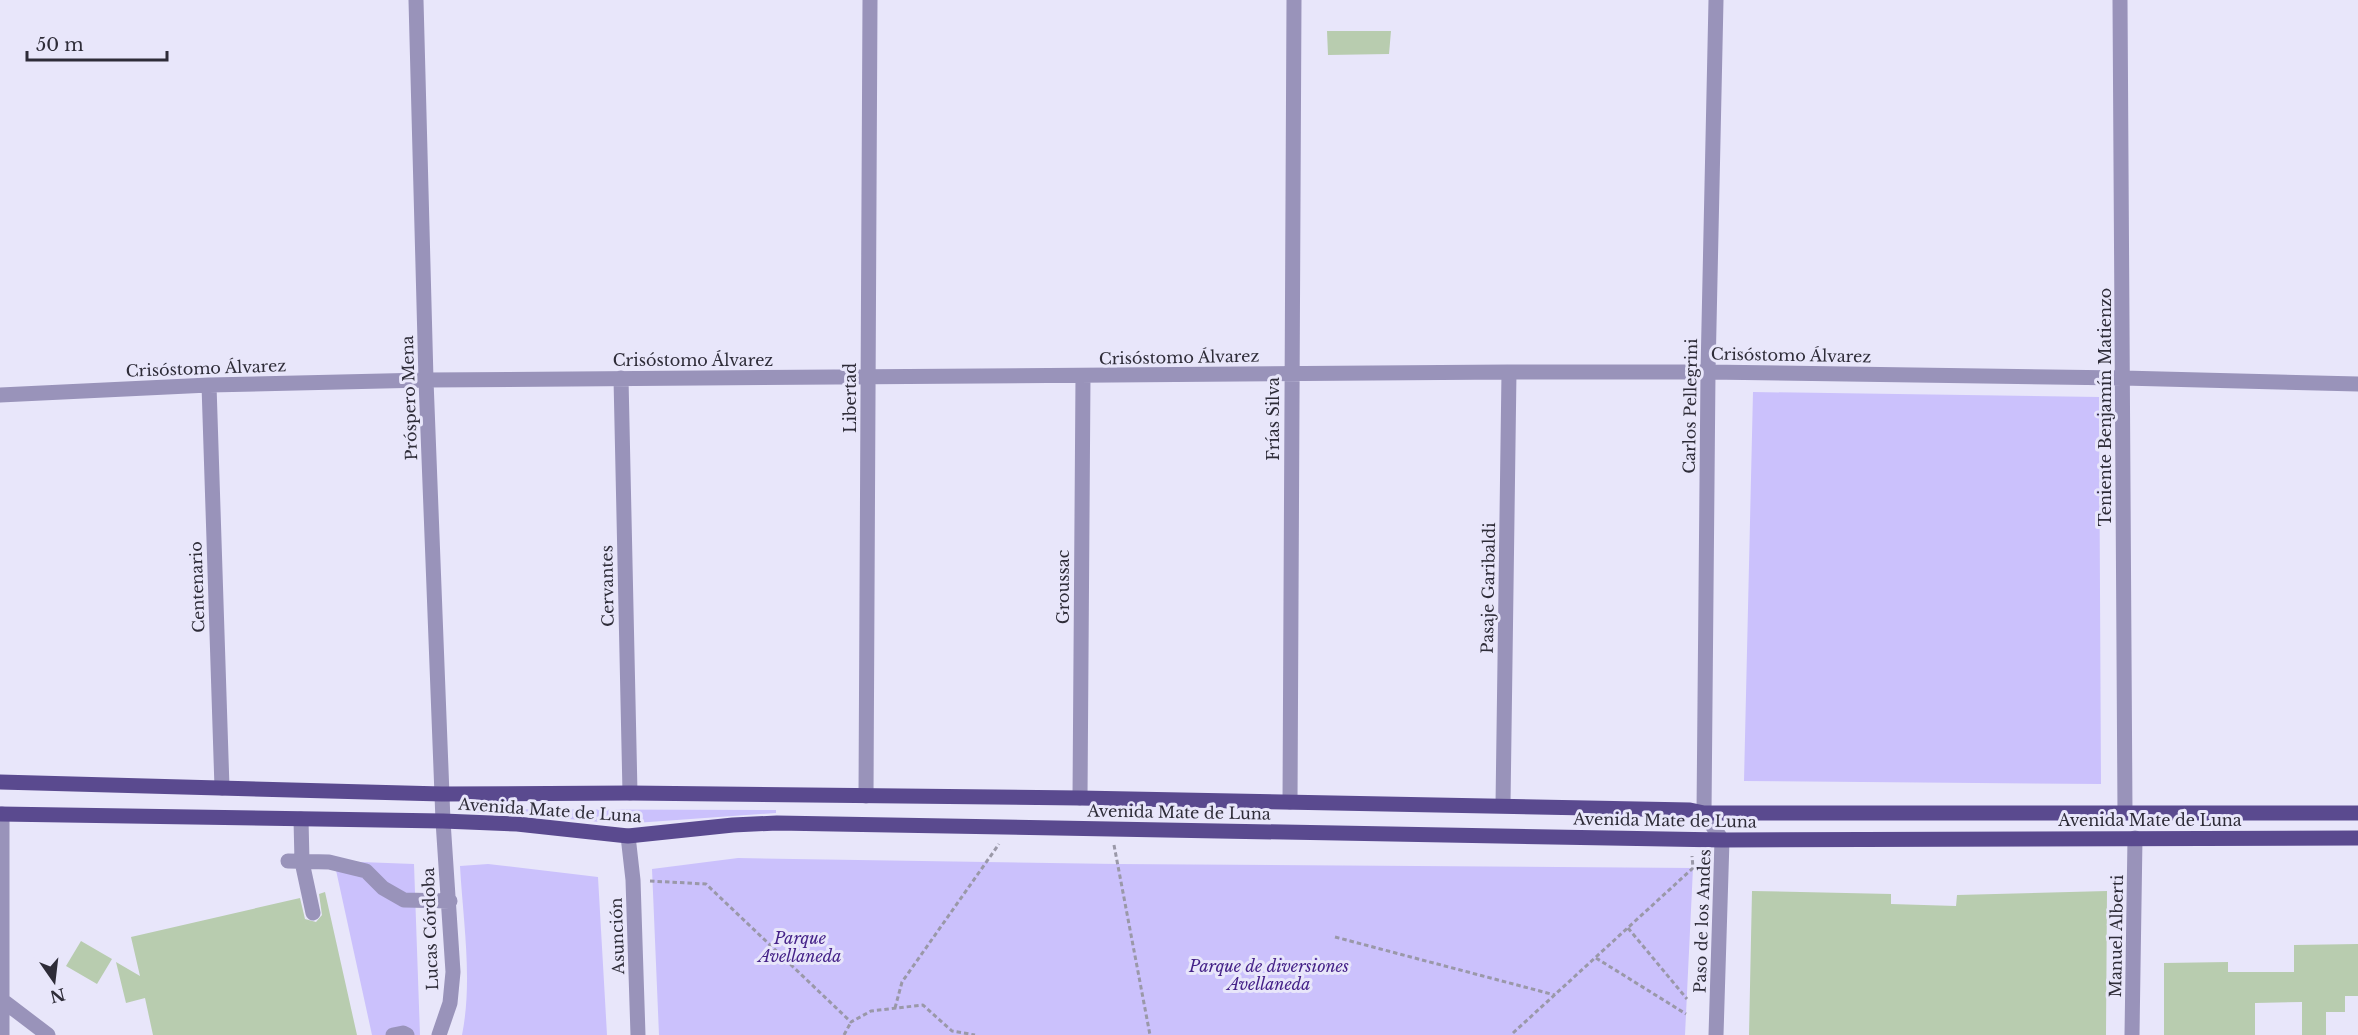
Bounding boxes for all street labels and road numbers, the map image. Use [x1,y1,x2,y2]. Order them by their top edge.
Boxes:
street label: Teniente Benjamín Matienzo [2095,288,2115,526]
street label: Próspero Mena [397,335,421,461]
street label: Carlos Pellegrini [1679,338,1701,474]
street label: Crisóstomo Álvarez [1711,344,1871,366]
street label: Crisóstomo Álvarez [1099,346,1259,368]
street label: Crisóstomo Álvarez [613,350,773,370]
street label: Crisóstomo Álvarez [125,355,287,381]
street label: Libertad [840,363,860,433]
street label: Frías Silva [1263,377,1283,461]
street label: Pasaje Garibaldi [1477,522,1499,654]
street label: Centenario [185,541,209,633]
street label: Cervantes [596,545,618,627]
street label: Groussac [1053,549,1073,624]
street label: Avenida Mate de Luna [457,794,642,826]
street label: Avenida Mate de Luna [1086,800,1271,824]
street label: Avenida Mate de Luna [1572,808,1757,832]
street label: Avenida Mate de Luna [2057,810,2242,830]
street label: Paso de los Andes [1689,849,1715,993]
street label: Lucas Córdoba [418,867,442,991]
street label: Manuel Alberti [2105,874,2127,998]
street label: Asunción [606,897,628,976]

